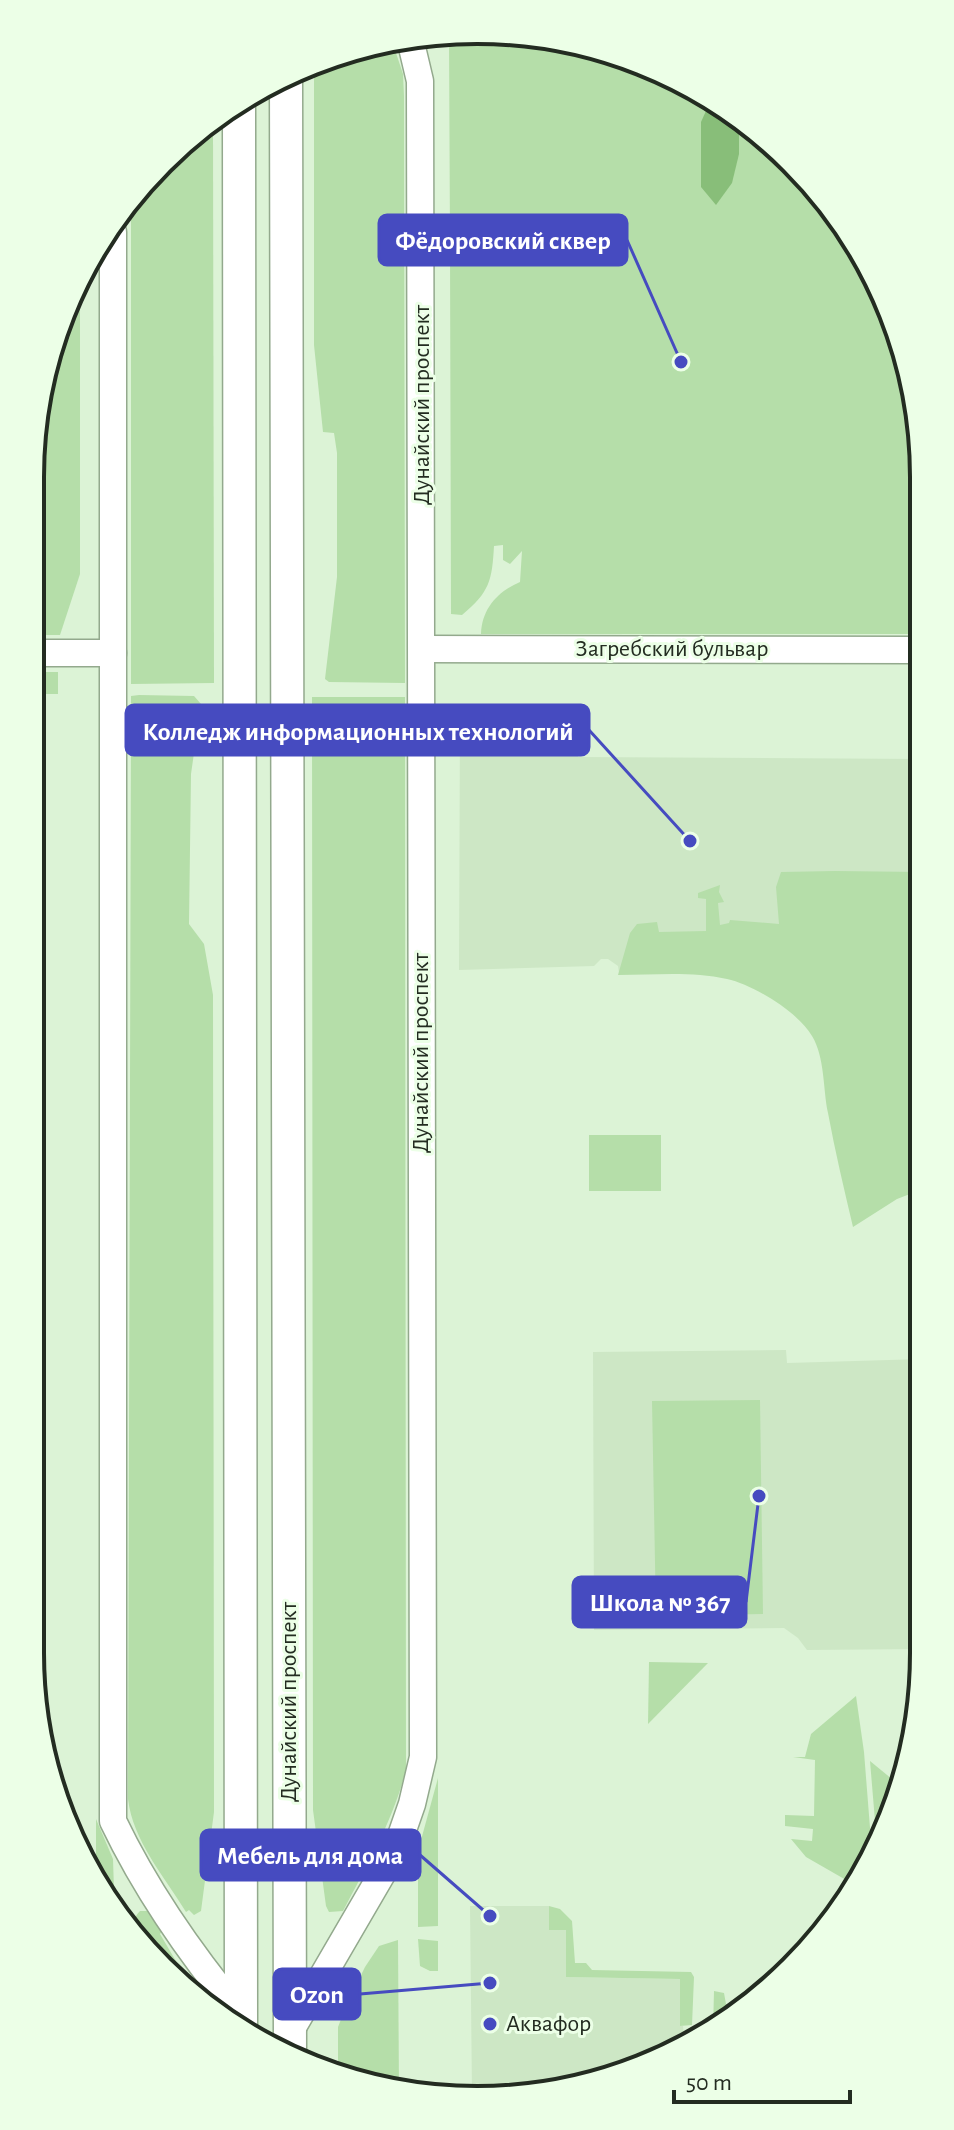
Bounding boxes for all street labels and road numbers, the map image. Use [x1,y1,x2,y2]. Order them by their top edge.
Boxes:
street label: Дунайский проспект [410,305,434,505]
street label: Загребский бульвар [576,637,768,661]
street label: Дунайский проспект [409,953,433,1153]
street label: Дунайский проспект [277,1602,301,1802]

